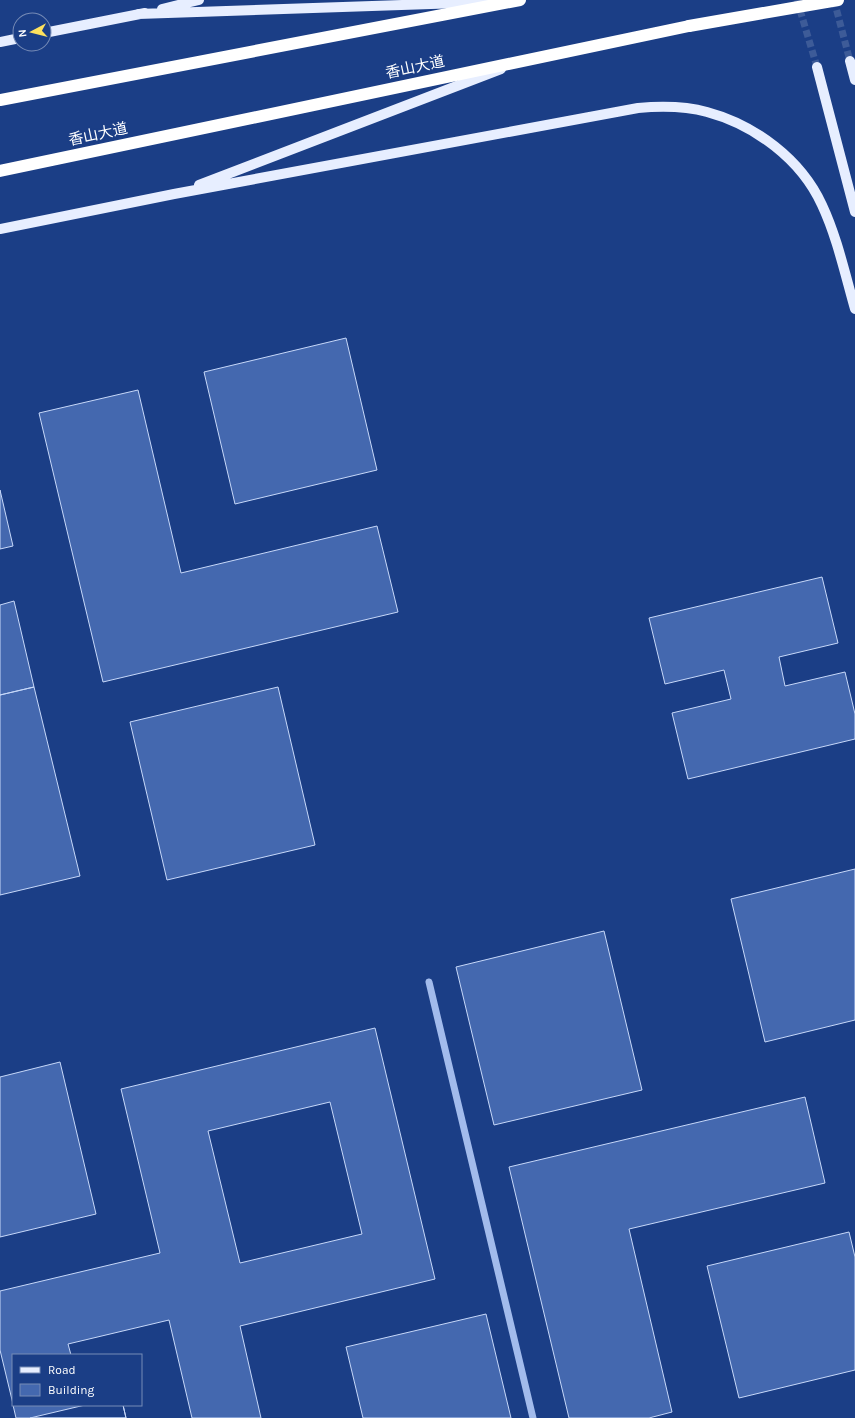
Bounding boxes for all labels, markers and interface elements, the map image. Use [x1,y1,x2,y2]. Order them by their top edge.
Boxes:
north arrow [12,12,52,52]
text: N [16,28,30,38]
street label: 香山大道 [384,52,446,82]
street label: 香山大道 [67,119,129,149]
legend [12,1354,142,1406]
text: Road [48,1363,76,1377]
text: Building [48,1383,95,1397]

